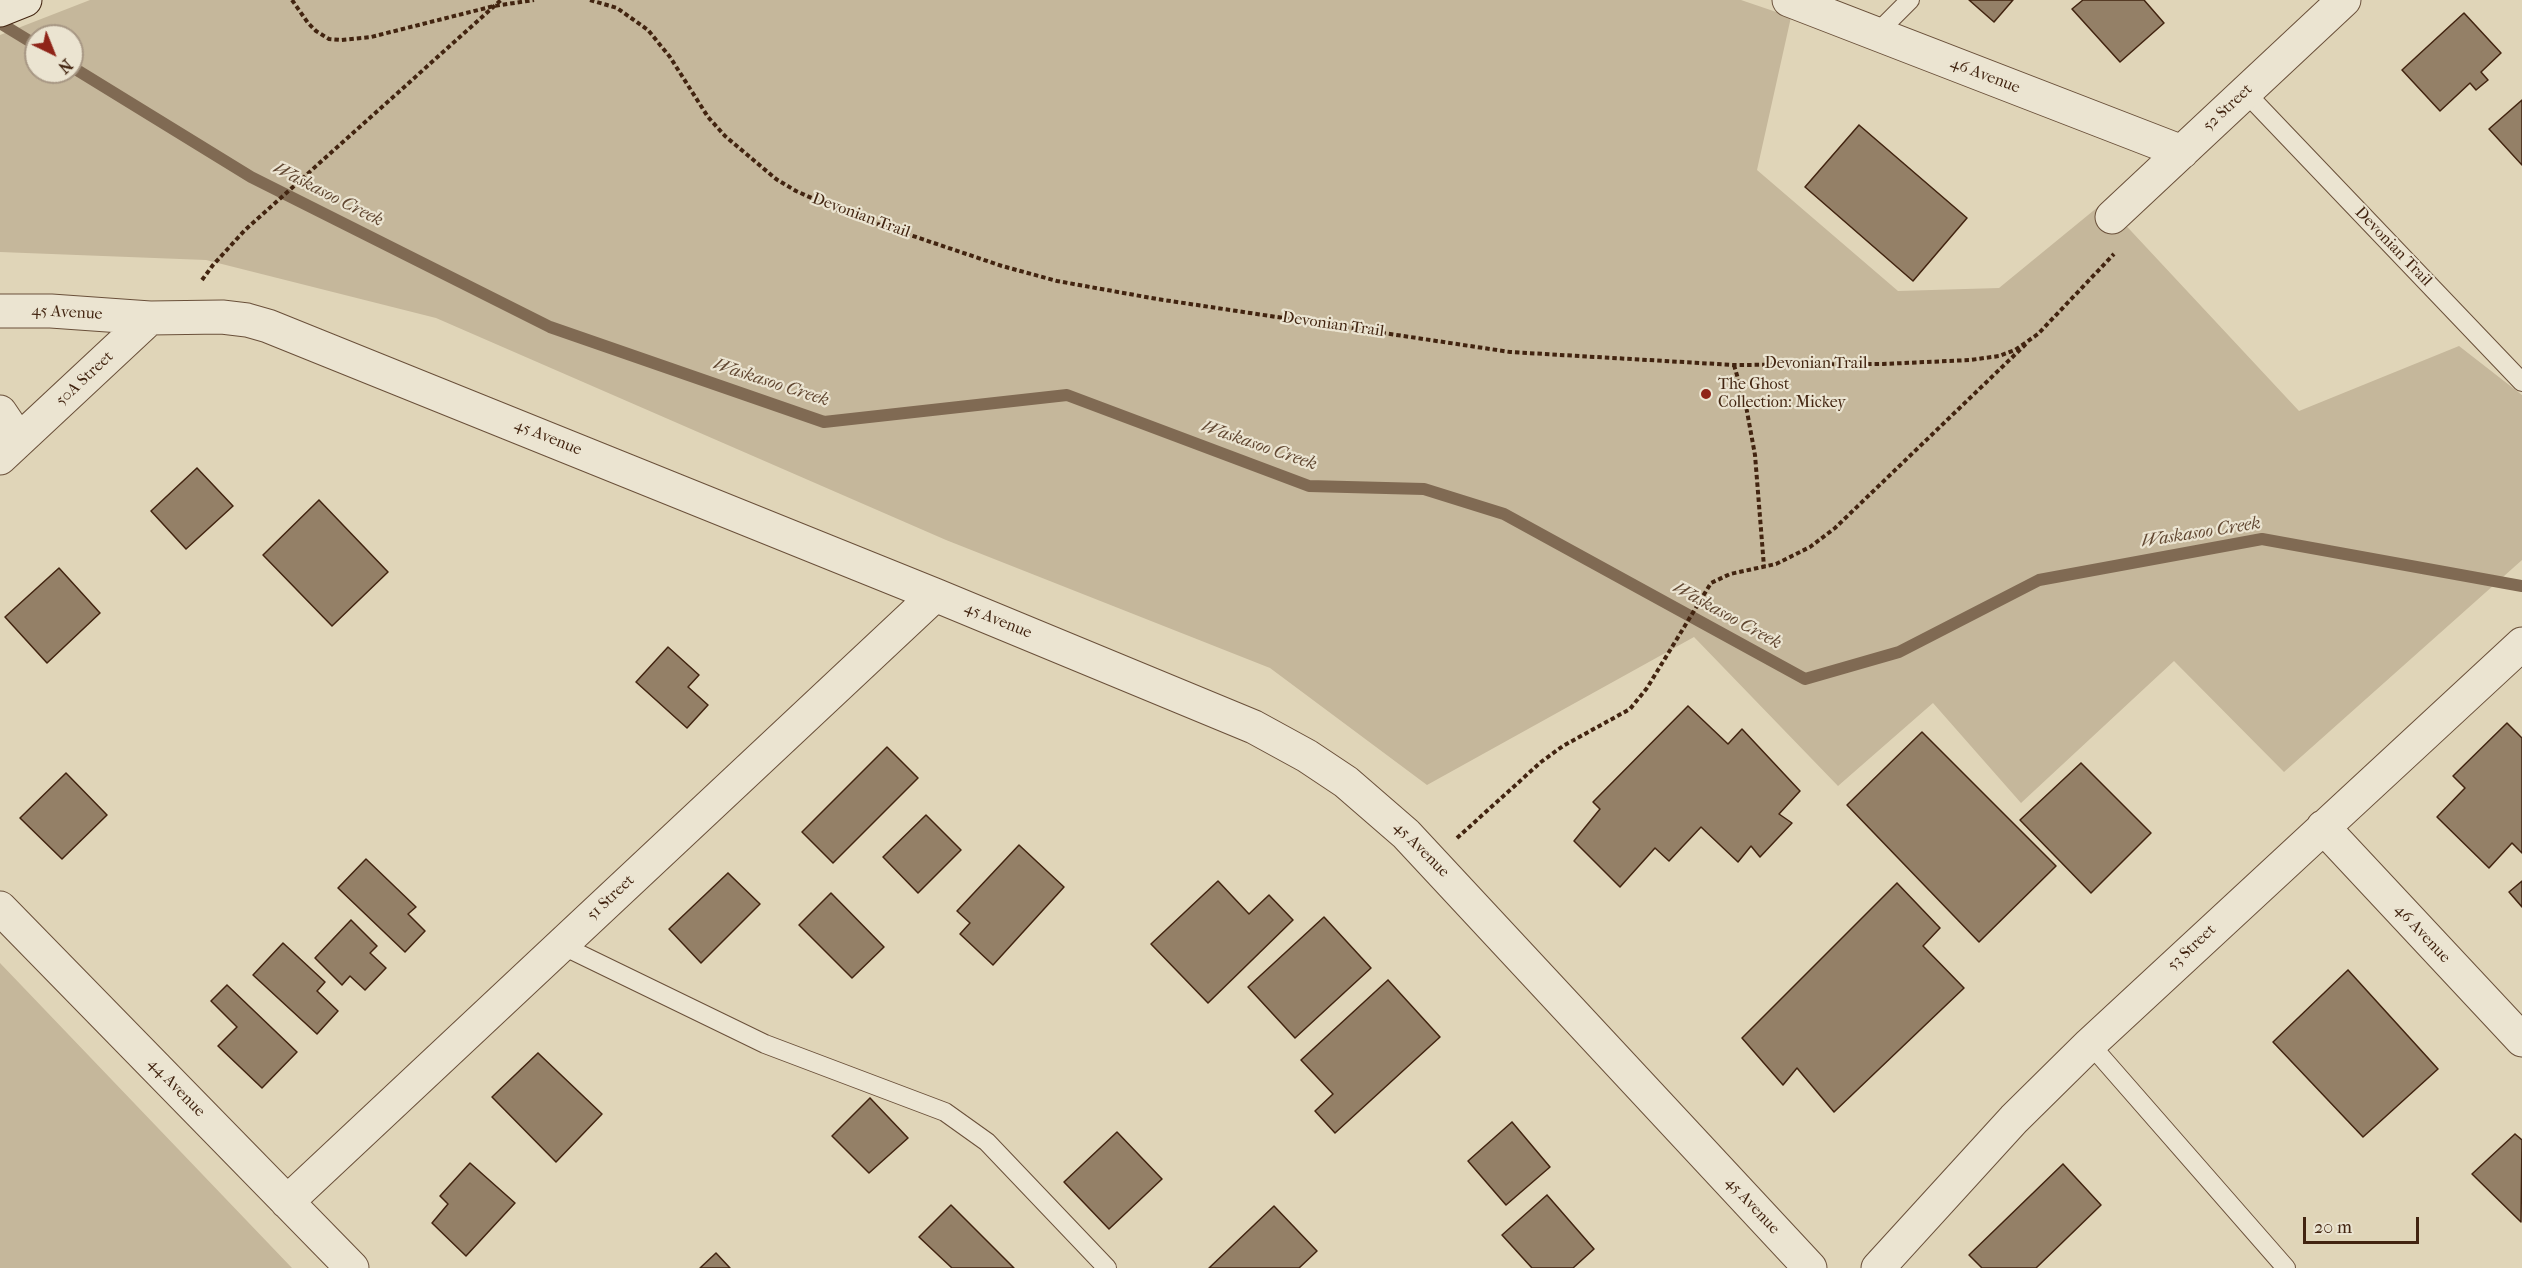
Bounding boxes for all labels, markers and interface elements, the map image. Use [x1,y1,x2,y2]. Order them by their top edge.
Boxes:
north arrow [24,24,84,84]
street label: 46 Avenue [1947,54,2023,98]
text: N [54,55,76,77]
street label: 52 Street [2199,80,2257,136]
water label: Waskasoo Creek [269,158,387,232]
street label: Devonian Trail [809,189,913,243]
street label: Devonian Trail [2350,203,2436,291]
street label: 45 Avenue [31,302,103,324]
street label: Devonian Trail [1281,308,1385,342]
street label: 50A Street [52,348,118,410]
water label: Waskasoo Creek [710,354,832,412]
street label: Devonian Trail [1765,354,1867,374]
place label: The Ghost Collection: Mickey [1718,375,1846,413]
marker: The Ghost Collection: Mickey [1699,387,1713,401]
street label: 45 Avenue [511,416,585,460]
water label: Waskasoo Creek [1198,416,1320,476]
water label: Waskasoo Creek [2140,513,2262,553]
water label: Waskasoo Creek [1669,577,1785,655]
street label: 45 Avenue [961,599,1035,643]
street label: 45 Avenue [1389,818,1453,882]
street label: 51 Street [583,871,639,925]
street label: 46 Avenue [2390,901,2454,967]
street label: 53 Street [2164,921,2220,975]
street label: 44 Avenue [143,1055,209,1121]
street label: 45 Avenue [1721,1173,1783,1239]
scale bar [2306,1205,2422,1243]
text: 20 m [2314,1217,2352,1238]

